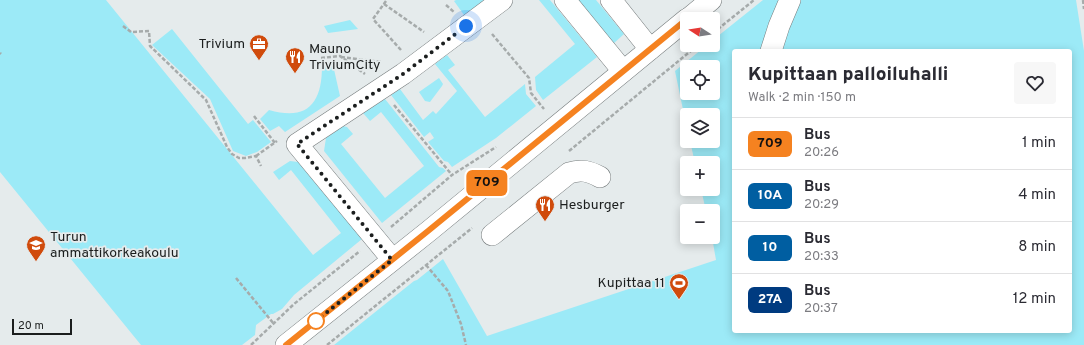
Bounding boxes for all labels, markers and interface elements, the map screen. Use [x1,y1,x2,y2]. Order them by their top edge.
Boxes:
north arrow [680,12,720,52]
map controls [680,12,720,244]
your location [456,16,476,36]
office icon: Trivium [248,33,270,61]
place label: Trivium [199,36,245,53]
place label: Mauno TriviumCity [309,41,381,74]
restaurant icon: Mauno TriviumCity [284,46,306,74]
button: locate [680,60,720,100]
button: heart [1014,62,1056,104]
text: Kupittaan palloiluhalli [748,63,948,87]
text: Walk · 2 min · 150 m [748,90,856,106]
button: layers [680,108,720,148]
text: Bus [804,126,831,145]
text: 1 min [1022,134,1056,153]
text: 709 [757,135,783,152]
text: 20:26 [804,145,839,161]
button: + [680,156,720,196]
line badge: 709 [464,170,510,196]
text: 709 [474,174,500,191]
text: Bus [804,178,831,197]
text: 4 min [1018,186,1056,205]
text: 10A [758,187,782,204]
restaurant icon: Hesburger [534,194,556,222]
place label: Hesburger [559,197,625,214]
text: 20:29 [804,197,839,213]
button: − [680,204,720,244]
place label: Turun ammattikorkeakoulu [50,229,179,262]
text: Bus [804,230,831,249]
school or university icon: Turun ammattikorkeakoulu [25,234,47,262]
text: 8 min [1018,238,1056,257]
text: 10 [763,239,777,256]
text: 20:33 [804,249,839,265]
sports icon: Kupittaa 11 [668,272,690,300]
place label: Kupittaa 11 [598,275,665,292]
text: Bus [804,282,831,301]
text: 12 min [1013,290,1056,309]
text: 27A [758,291,782,308]
text: 20:37 [804,301,838,317]
unlabelled marker [307,312,325,330]
scale bar [12,317,72,336]
text: 20 m [18,319,44,333]

